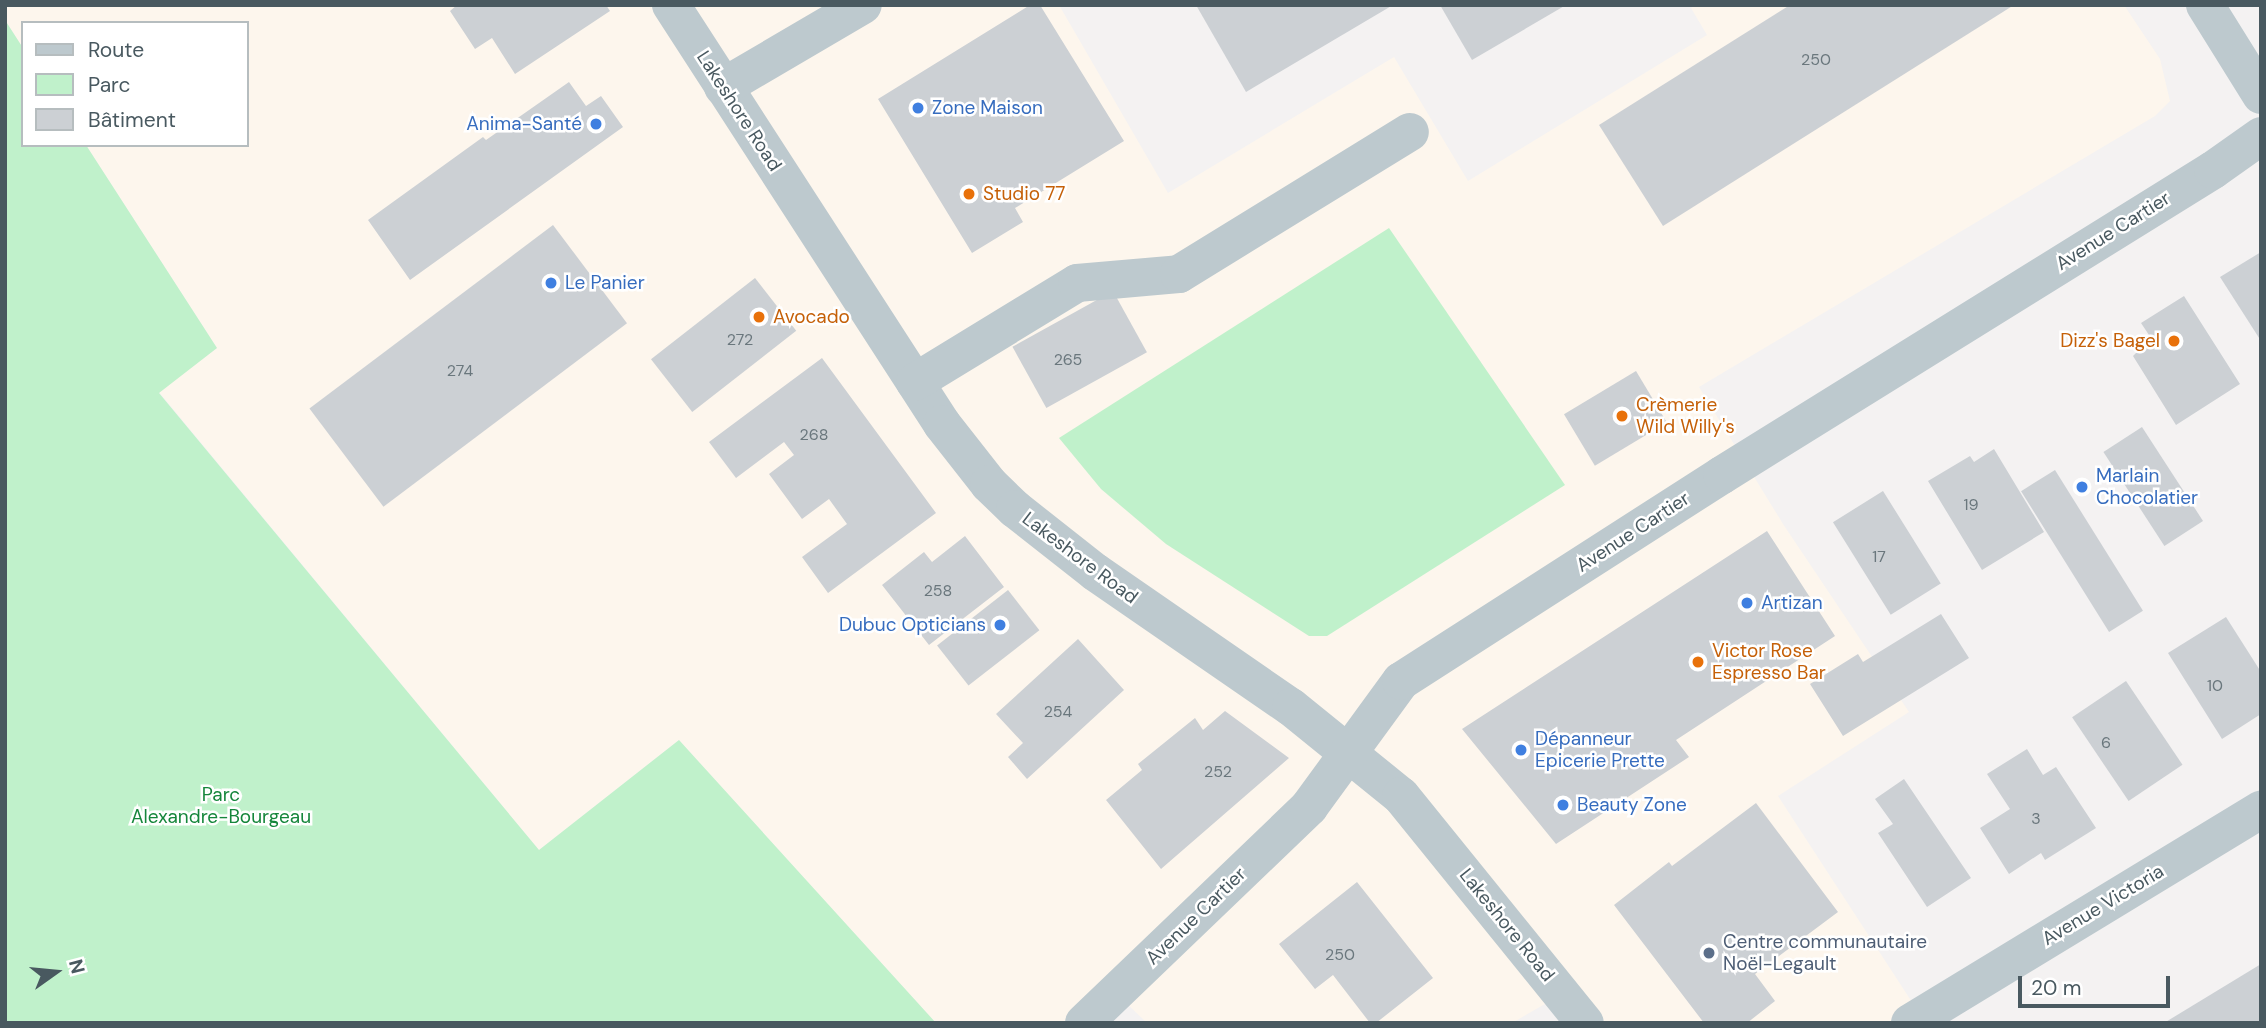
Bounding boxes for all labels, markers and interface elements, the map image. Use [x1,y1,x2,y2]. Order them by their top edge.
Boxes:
legend [21,21,248,147]
text: Route [88,36,144,64]
street label: Lakeshore Road [692,47,786,175]
house number: 250 [1801,50,1831,70]
text: Parc [88,71,131,99]
place label: Zone Maison [932,97,1043,119]
marker: Zone Maison [910,100,926,116]
text: Bâtiment [88,106,176,134]
place label: Anima-Santé [466,113,582,135]
marker: Anima-Santé [588,116,604,132]
place label: Studio 77 [983,183,1065,205]
marker: Studio 77 [961,186,977,202]
street label: Avenue Cartier [2052,187,2174,275]
place label: Le Panier [565,272,645,294]
marker: Le Panier [543,275,559,291]
place label: Avocado [773,306,850,328]
marker: Avocado [751,309,767,325]
house number: 272 [727,330,753,350]
place label: Dizz's Bagel [2060,330,2160,352]
marker: Dizz's Bagel [2166,333,2182,349]
house number: 265 [1054,350,1082,370]
house number: 274 [447,361,473,381]
place label: Crèmerie Wild Willy's [1636,394,1735,438]
marker: Crèmerie Wild Willy's [1614,408,1630,424]
house number: 268 [800,425,828,445]
place label: Marlain Chocolatier [2096,465,2198,509]
marker: Marlain Chocolatier [2074,479,2090,495]
street label: Avenue Cartier [1572,487,1694,577]
house number: 19 [1963,495,1979,515]
street label: Lakeshore Road [1018,507,1142,609]
house number: 17 [1872,547,1886,567]
house number: 258 [924,581,952,601]
place label: Artizan [1761,592,1823,614]
marker: Artizan [1739,595,1755,611]
place label: Dubuc Opticians [839,614,986,636]
marker: Dubuc Opticians [992,617,1008,633]
place label: Victor Rose Espresso Bar [1712,640,1826,684]
marker: Victor Rose Espresso Bar [1690,654,1706,670]
house number: 10 [2207,676,2223,696]
house number: 254 [1044,702,1072,722]
place label: Dépanneur Epicerie Prette [1535,728,1665,772]
house number: 6 [2101,733,2111,753]
marker: Dépanneur Epicerie Prette [1513,742,1529,758]
house number: 252 [1204,762,1232,782]
park label: Parc Alexandre-Bourgeau [131,784,311,828]
place label: Beauty Zone [1577,794,1687,816]
marker: Beauty Zone [1555,797,1571,813]
house number: 3 [2031,809,2041,829]
street label: Avenue Victoria [2038,860,2168,950]
street label: Avenue Cartier [1141,862,1251,970]
street label: Lakeshore Road [1455,864,1559,986]
place label: Centre communautaire Noël-Legault [1723,931,1927,975]
north arrow [21,937,91,1007]
house number: 250 [1325,945,1355,965]
marker: Centre communautaire Noël-Legault [1701,945,1717,961]
text: N [63,956,91,976]
scale bar [2021,962,2173,1006]
text: 20 m [2031,974,2082,1002]

